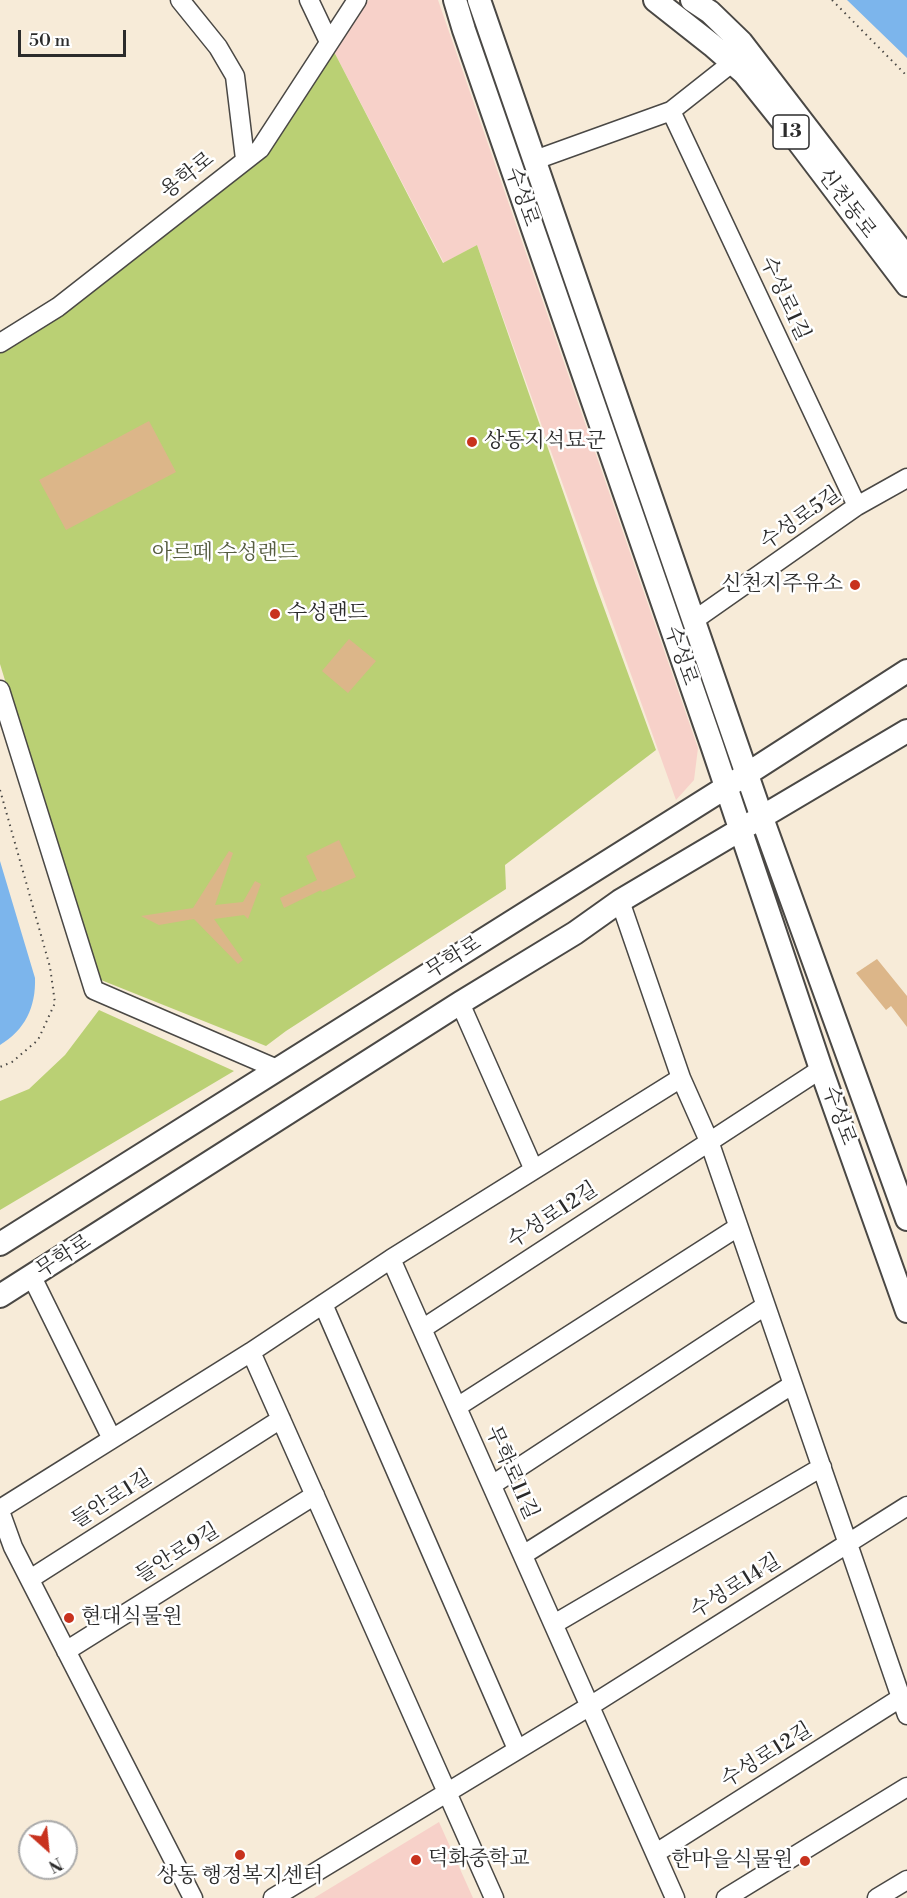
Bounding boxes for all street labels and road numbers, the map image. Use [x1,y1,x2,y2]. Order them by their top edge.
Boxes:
road number: 13 [773,115,809,149]
street label: 용학로 [156,147,220,205]
street label: 수성로 [499,164,543,230]
street label: 신천동로 [812,164,880,244]
street label: 수성로1길 [754,253,814,345]
street label: 수성로5길 [756,482,846,556]
street label: 수성로 [658,623,702,689]
street label: 무학로 [422,931,486,985]
street label: 수성로 [816,1083,860,1149]
street label: 수성로12길 [503,1177,603,1255]
street label: 무학로 [32,1230,96,1284]
street label: 무학로11길 [479,1422,543,1524]
street label: 들안로1길 [67,1465,157,1535]
street label: 들안로9길 [132,1518,224,1590]
street label: 수성로14길 [686,1549,786,1625]
street label: 수성로12길 [717,1718,817,1794]

